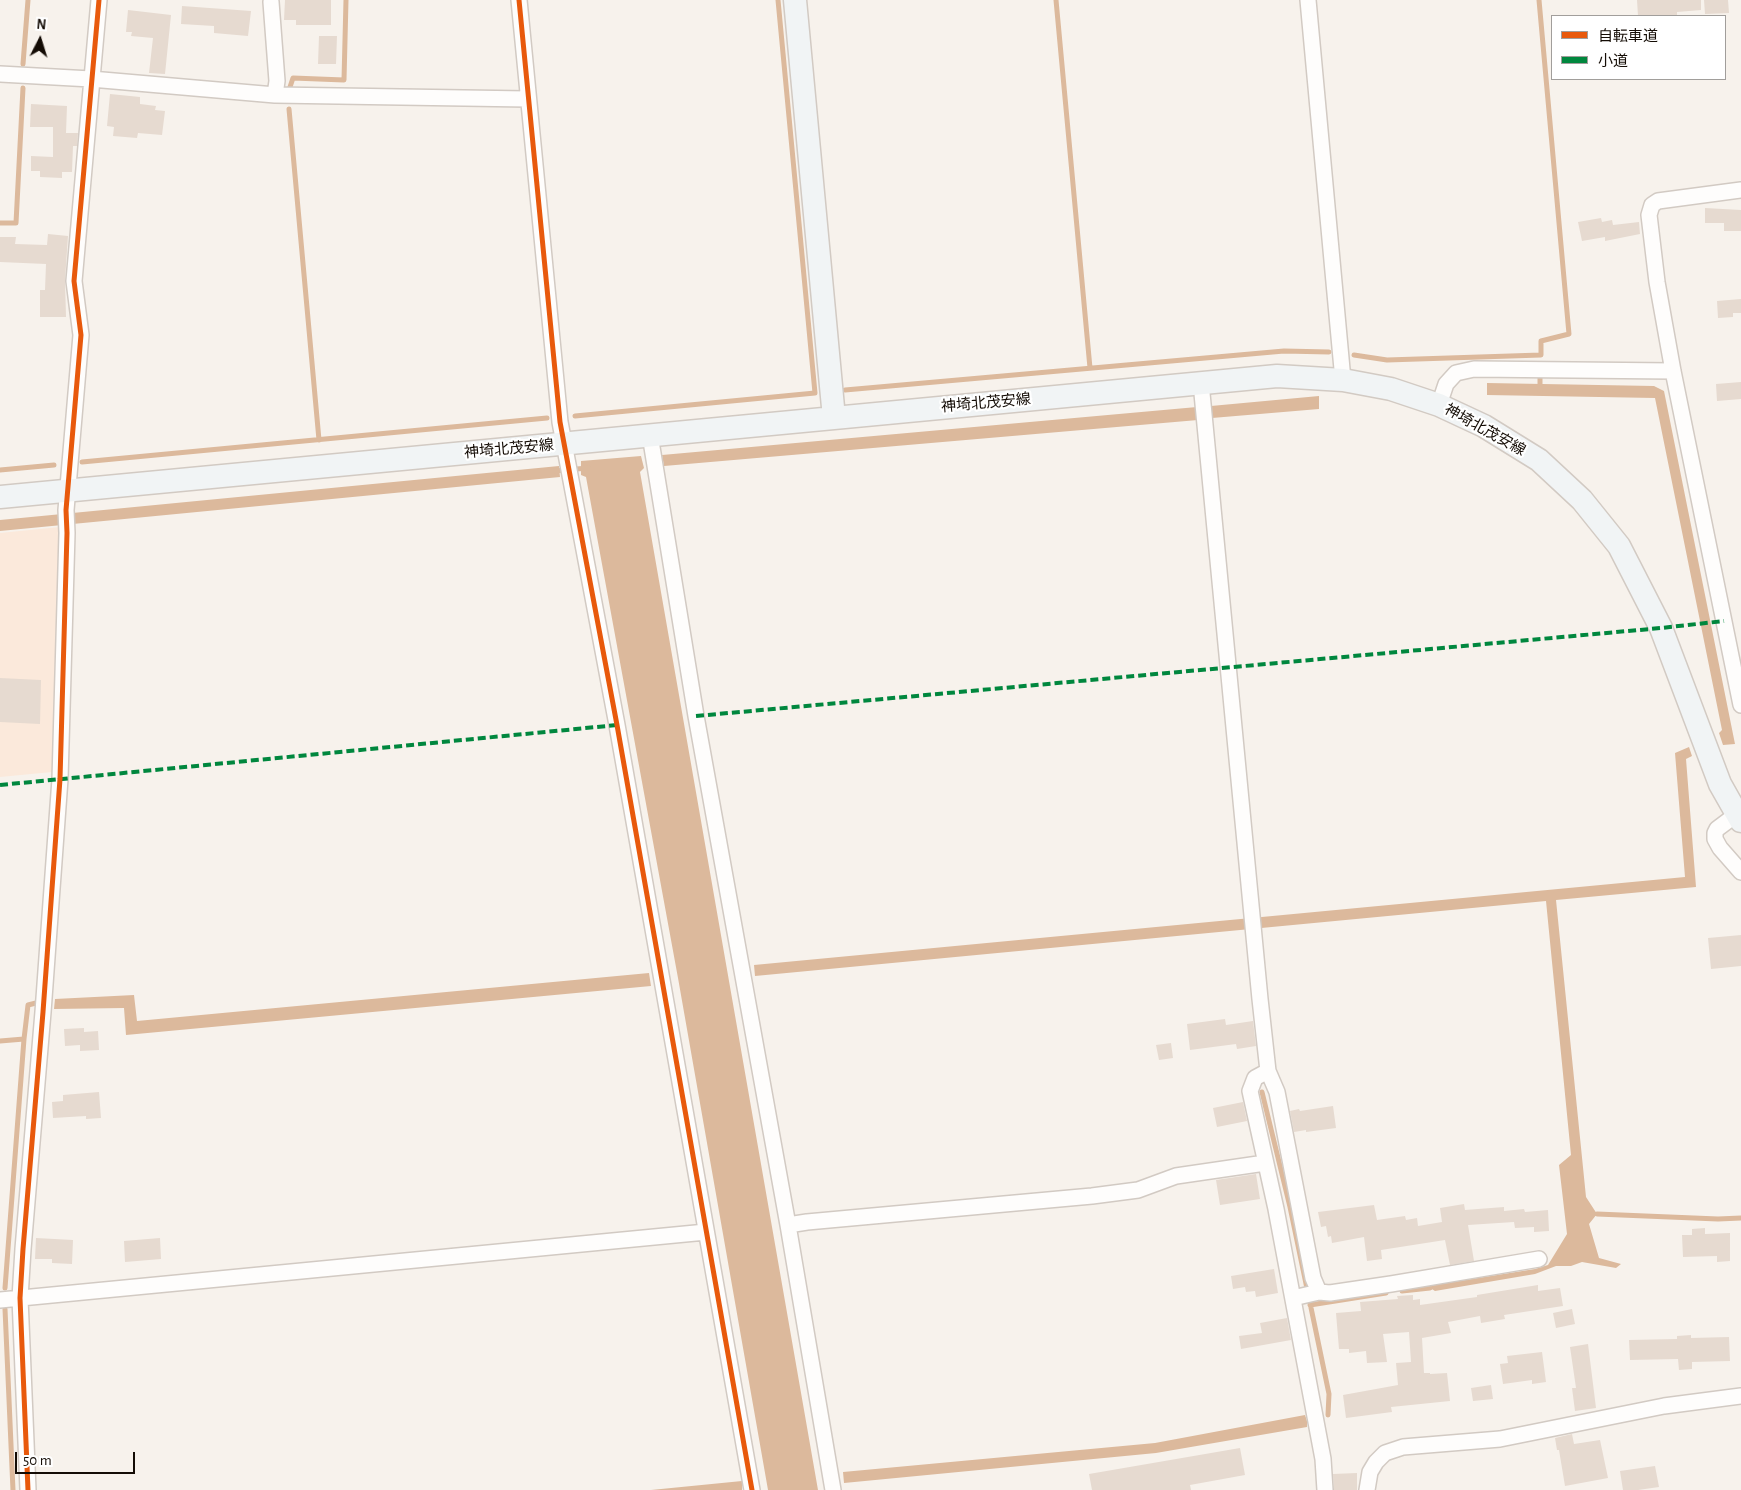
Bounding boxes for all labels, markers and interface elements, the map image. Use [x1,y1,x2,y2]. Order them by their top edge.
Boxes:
north arrow [15,15,65,65]
legend [1551,15,1726,80]
text: N [36,18,47,32]
text: 自転車道 [1598,29,1658,44]
text: 小道 [1598,54,1628,69]
street label: 神埼北茂安線 [940,390,1032,416]
street label: 神埼北茂安線 [1441,400,1529,460]
street label: 神埼北茂安線 [463,436,555,462]
scale bar [18,1442,138,1474]
text: 50 m [23,1453,52,1468]

